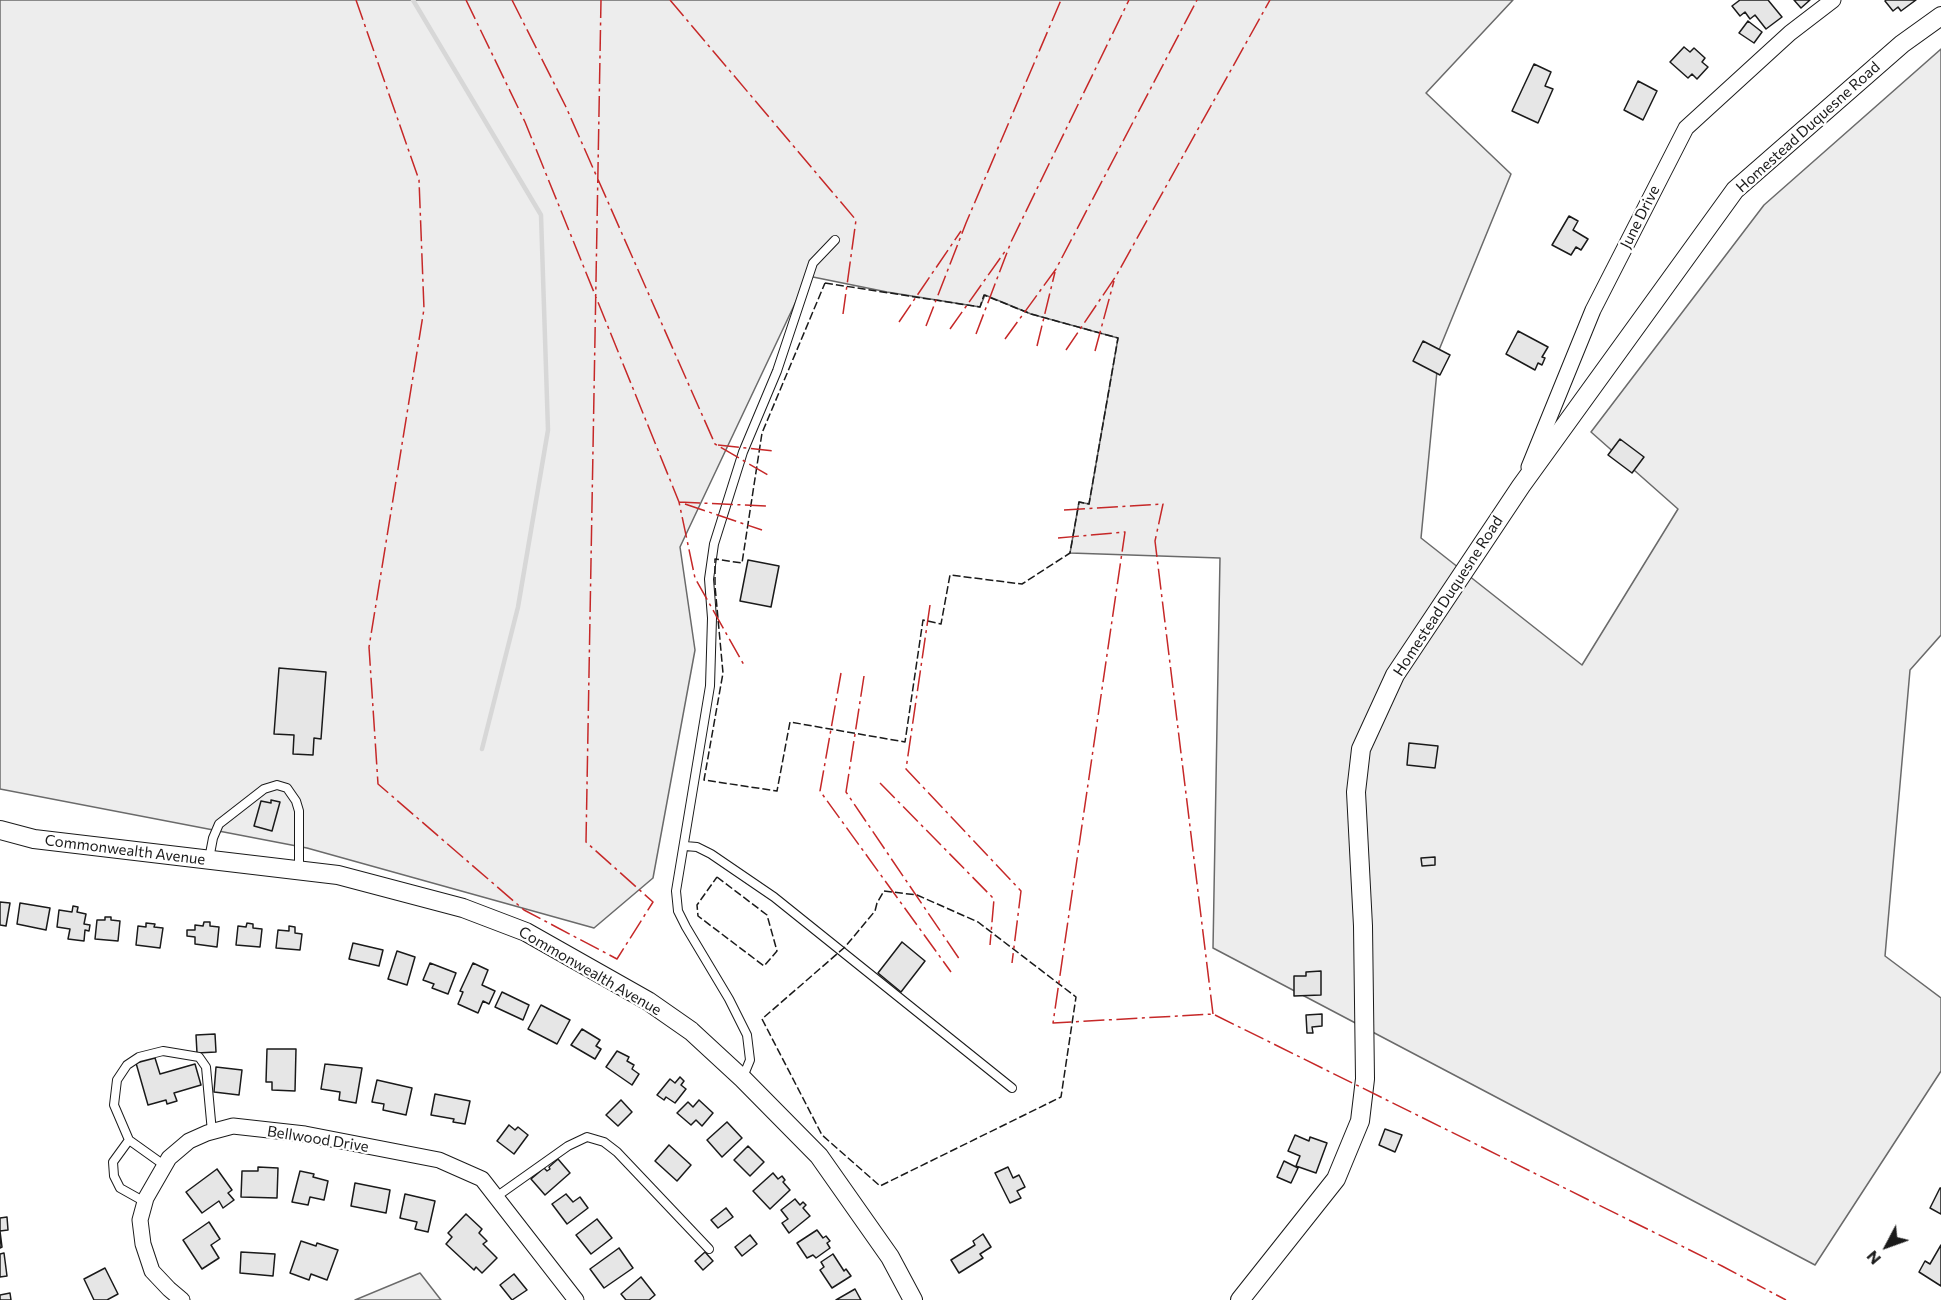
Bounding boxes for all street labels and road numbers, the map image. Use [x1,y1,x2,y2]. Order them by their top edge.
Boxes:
street label: Homestead Duquesne Road [1732,58,1884,196]
street label: June Drive [1616,182,1664,252]
street label: Homestead Duquesne Road [1390,513,1506,679]
street label: Commonwealth Avenue [44,831,206,869]
street label: Commonwealth Avenue [515,923,665,1019]
street label: Bellwood Drive [266,1122,370,1156]

